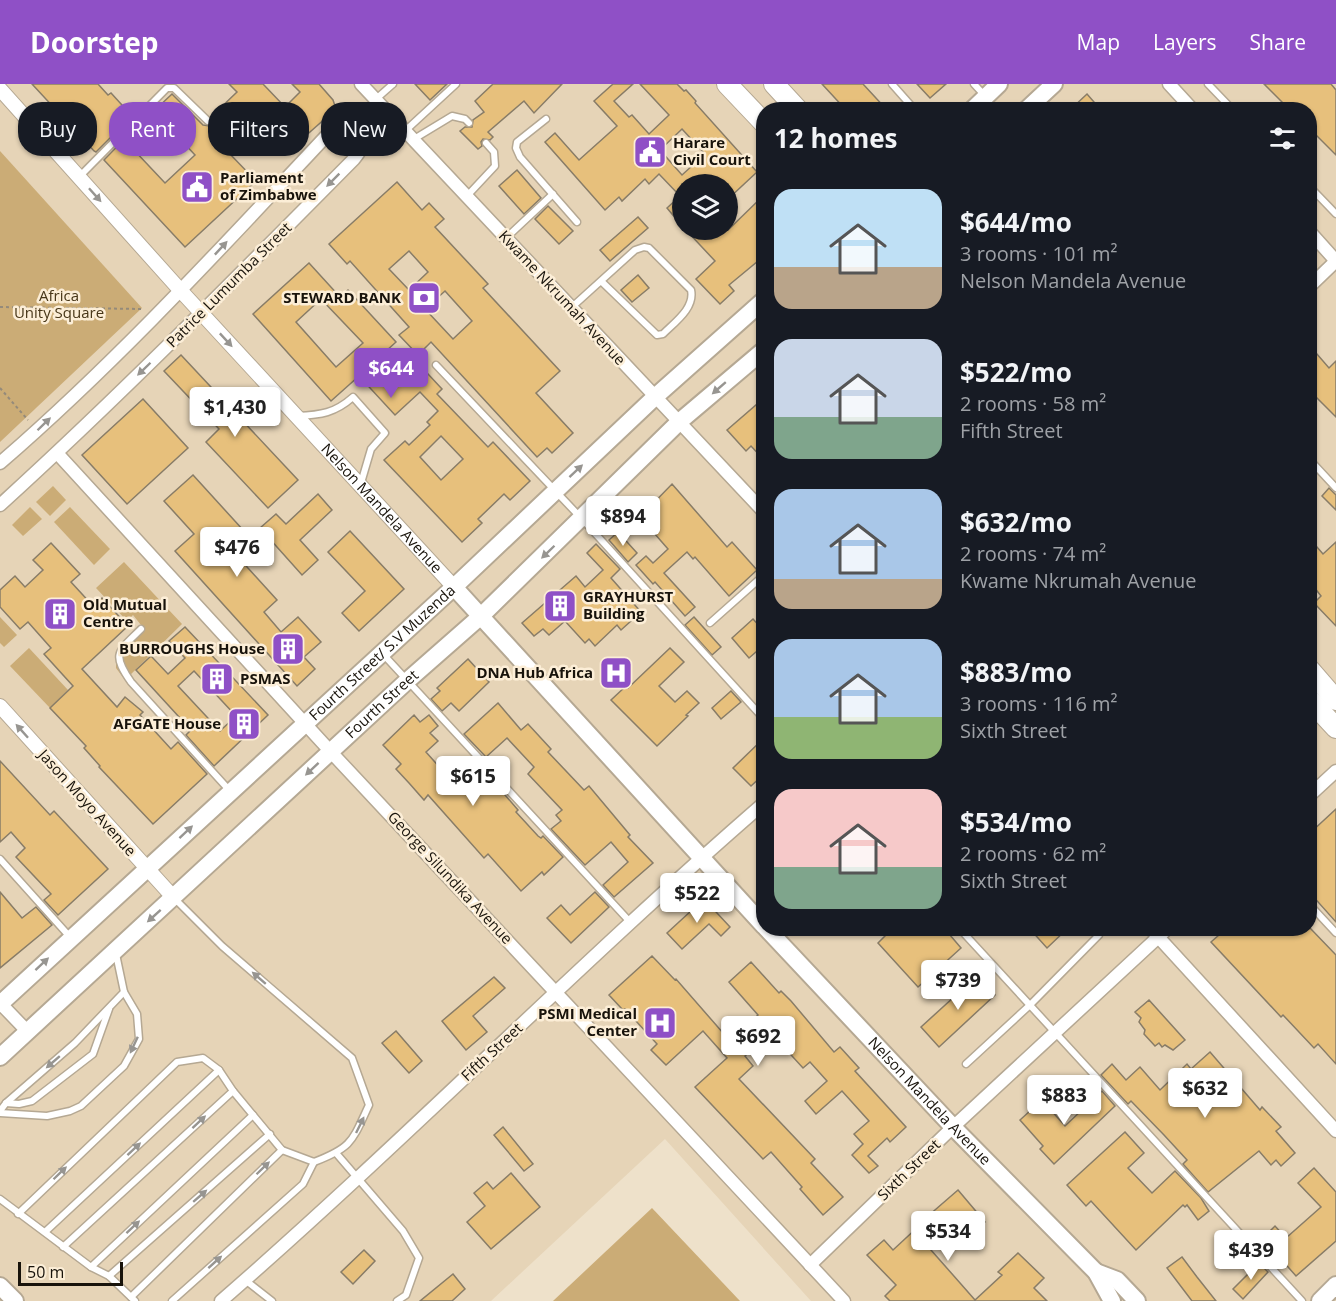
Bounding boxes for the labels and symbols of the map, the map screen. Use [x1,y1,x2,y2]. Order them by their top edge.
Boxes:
place label: Harare Civil Court [673,132,751,169]
public building icon: Harare Civil Court [632,134,668,170]
place label: Parliament of Zimbabwe [220,167,317,204]
public building icon: Parliament of Zimbabwe [179,169,215,205]
one-way arrow [327,173,341,187]
one-way arrow [88,187,101,202]
street label: Patrice Lumumba Street [161,217,295,351]
street label: Kwame Nkrumah Avenue [495,226,631,369]
one-way arrow [214,241,228,256]
bank icon: STEWARD BANK [406,280,442,316]
park label: Africa Unity Square [14,285,104,322]
place label: STEWARD BANK [283,287,401,307]
one-way arrow [219,332,232,347]
pin: $644 [355,348,427,399]
one-way arrow [137,361,151,375]
one-way arrow [712,381,727,394]
pin: $1,430 [186,387,284,438]
one-way arrow [36,418,51,431]
street label: Nelson Mandela Avenue [317,439,447,577]
one-way arrow [569,465,583,479]
pin: $894 [587,496,659,547]
pin: $476 [201,527,273,578]
one-way arrow [541,544,555,558]
street label: Fourth Street/ S.V Muzenda [305,581,459,723]
place label: GRAYHURST Building [583,586,673,623]
building icon: GRAYHURST Building [542,588,578,624]
place label: Old Mutual Centre [83,594,167,631]
building icon: Old Mutual Centre [42,596,78,632]
building icon: BURROUGHS House [270,631,306,667]
place label: BURROUGHS House [119,638,265,658]
hospital icon: DNA Hub Africa [598,655,634,691]
building icon: PSMAS [199,661,235,697]
place label: DNA Hub Africa [476,662,593,682]
street label: Fourth Street [342,666,422,742]
place label: PSMAS [240,668,290,688]
building icon: AFGATE House [226,706,262,742]
place label: AFGATE House [113,713,221,733]
one-way arrow [15,723,29,738]
street label: Jason Moyo Avenue [33,743,141,860]
pin: $615 [437,756,509,807]
one-way arrow [305,762,320,775]
street label: George Silundika Avenue [384,807,518,948]
one-way arrow [179,825,194,839]
pin: $522 [661,873,733,924]
one-way arrow [147,909,162,922]
one-way arrow [35,957,49,971]
pin: $739 [922,960,994,1011]
one-way arrow [251,972,267,985]
place label: PSMI Medical Center [538,1003,637,1040]
hospital icon: PSMI Medical Center [642,1005,678,1041]
pin: $692 [722,1016,794,1067]
street label: Fifth Street [456,1018,526,1085]
street label: Nelson Mandela Avenue [864,1032,996,1169]
one-way arrow [130,1037,139,1054]
one-way arrow [45,1055,60,1069]
pin: $632 [1169,1068,1241,1119]
pin: $883 [1028,1075,1100,1126]
one-way arrow [191,1116,206,1129]
one-way arrow [355,1117,364,1134]
street label: Sixth Street [873,1134,944,1204]
one-way arrow [126,1143,141,1156]
one-way arrow [256,1161,271,1175]
one-way arrow [53,1167,67,1181]
one-way arrow [193,1189,208,1202]
pin: $534 [912,1211,984,1262]
one-way arrow [126,1220,141,1234]
pin: $439 [1215,1230,1287,1281]
one-way arrow [207,1256,222,1269]
scale bar [18,1259,123,1286]

